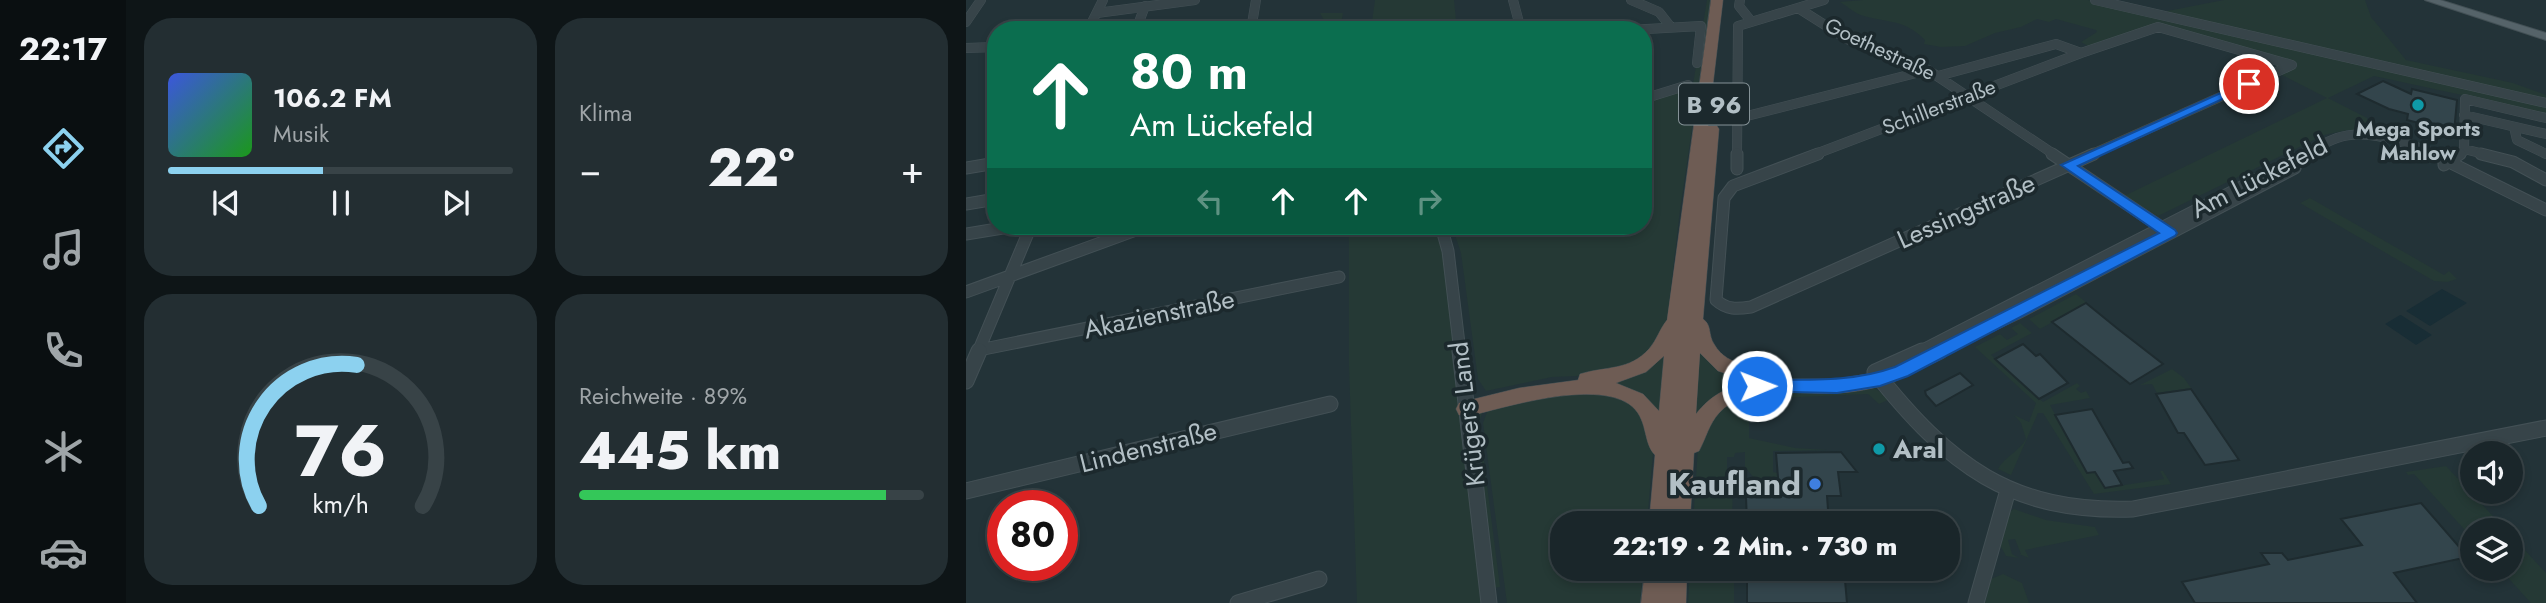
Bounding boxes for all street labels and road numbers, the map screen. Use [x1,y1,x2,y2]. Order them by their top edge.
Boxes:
street label: Goethestraße [1820,10,1940,88]
street label: Schillerstraße [1878,72,2000,142]
road number: B 96 [1679,84,1749,124]
street label: Am Lückefeld [2184,126,2334,228]
street label: Lessingstraße [1891,164,2041,258]
street label: Akazienstraße [1080,280,1238,348]
street label: Krügers Land [1439,340,1495,488]
street label: Lindenstraße [1075,412,1221,482]

